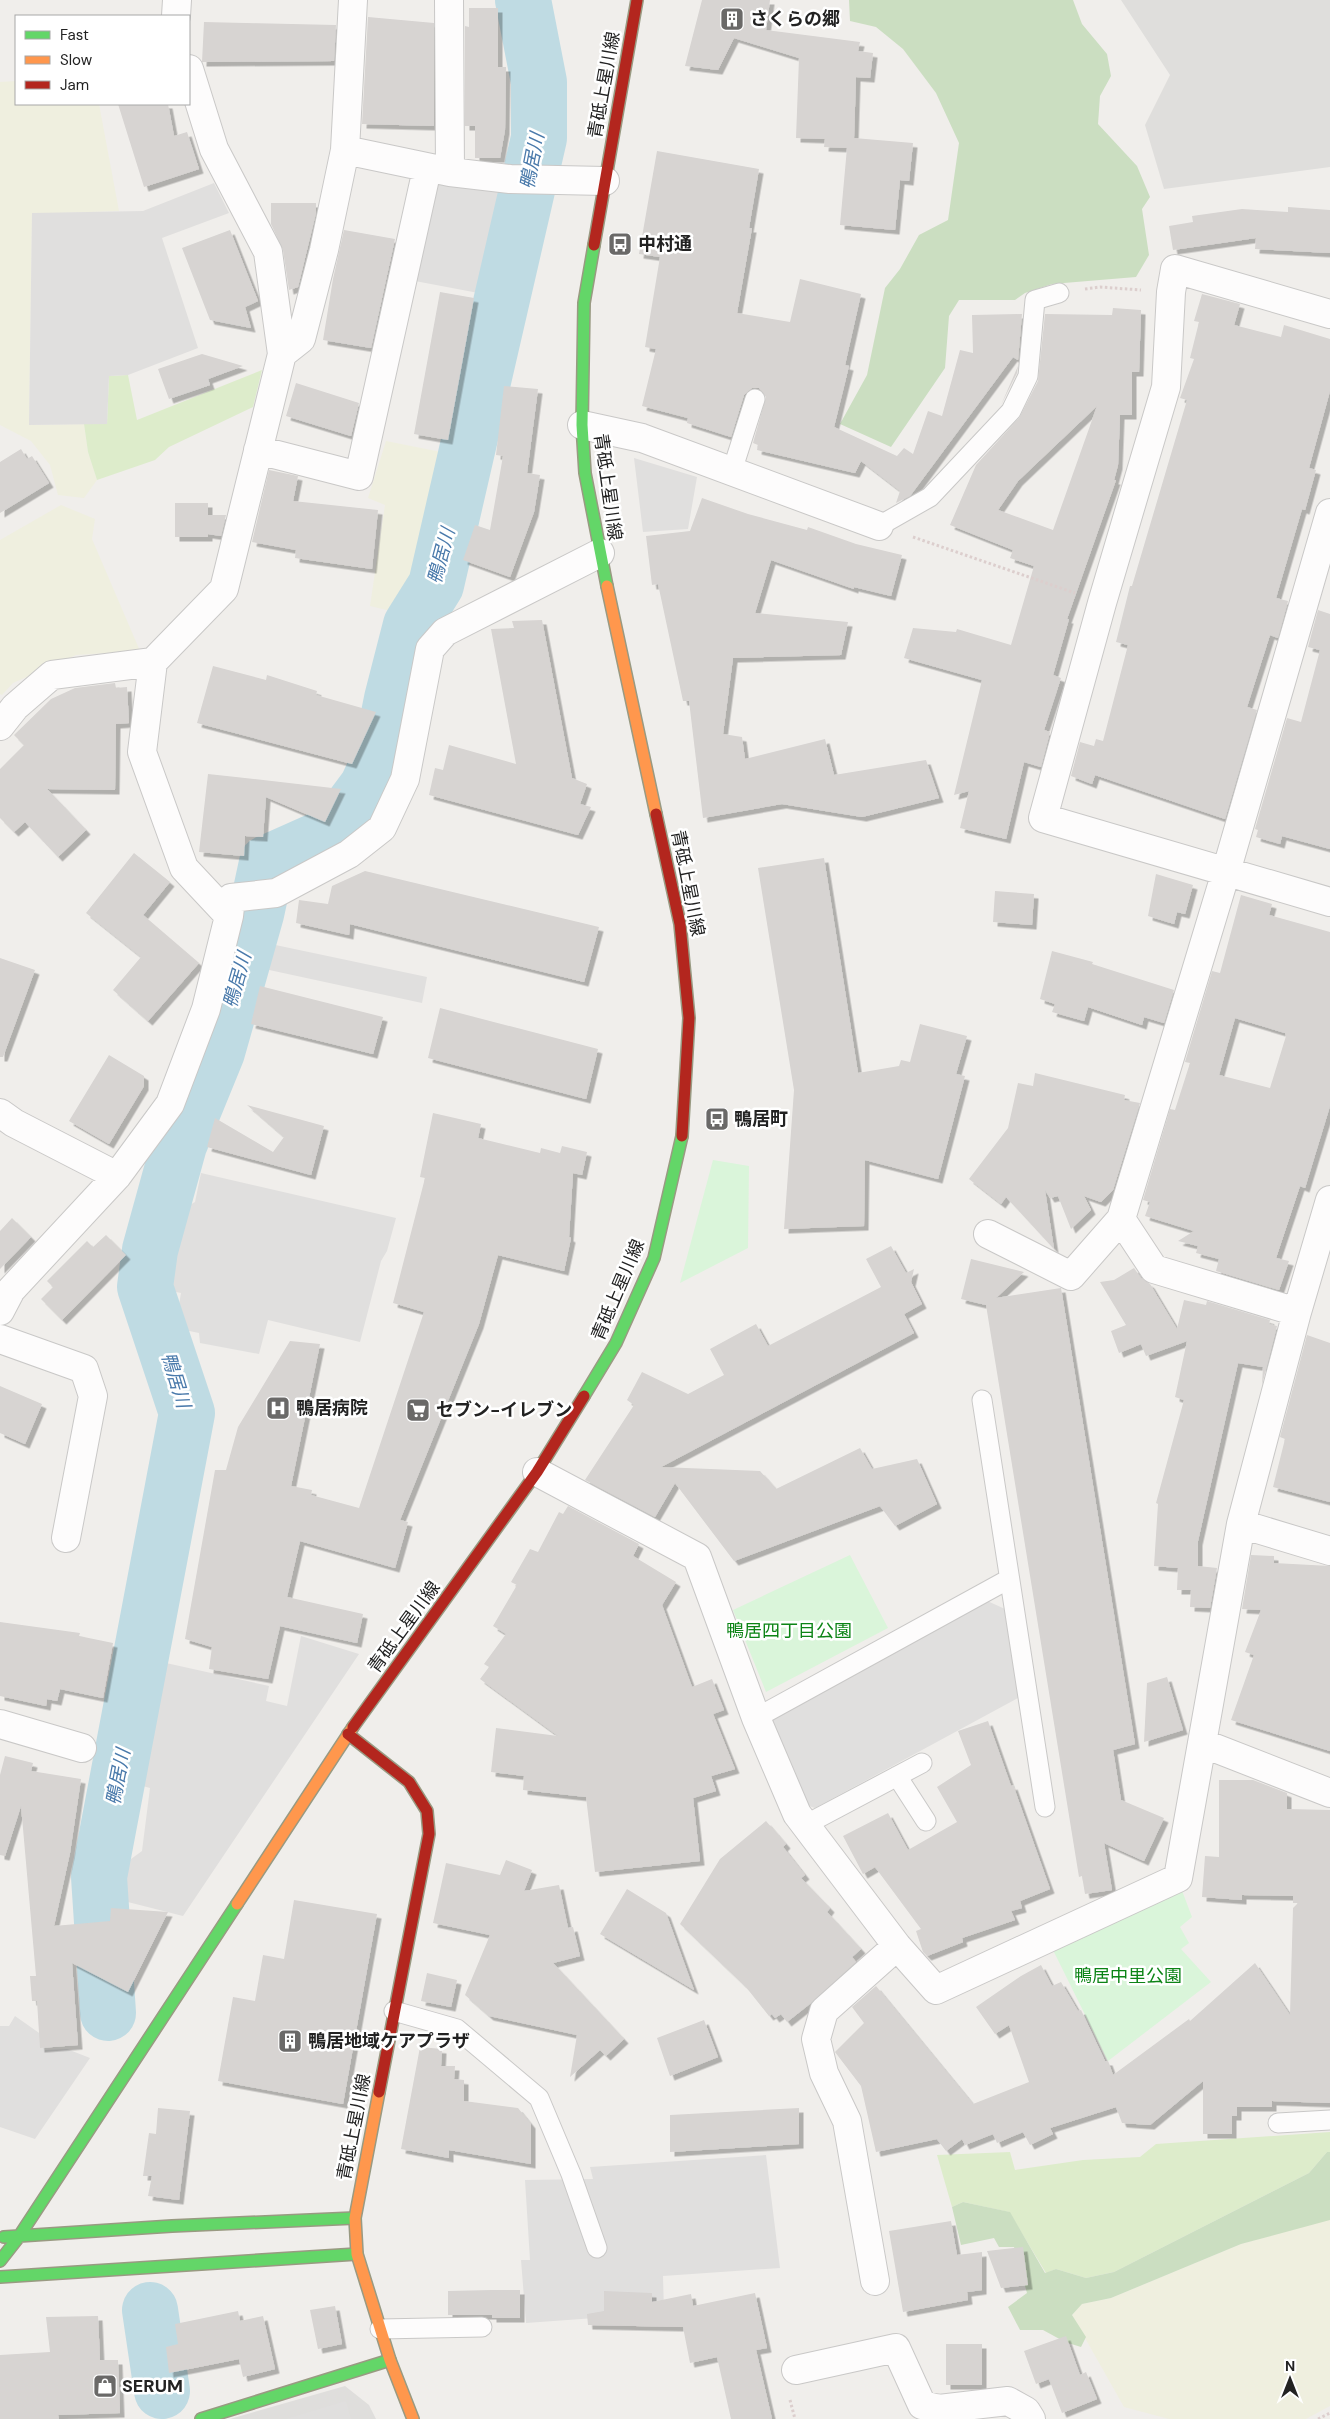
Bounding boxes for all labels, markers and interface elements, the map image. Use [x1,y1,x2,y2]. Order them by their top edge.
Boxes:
building icon: さくらの郷 [719,6,745,32]
place label: さくらの郷 [750,7,840,31]
legend [15,15,190,105]
text: Fast [60,25,89,45]
street label: 青砥上星川線 [583,30,625,140]
text: Slow [60,50,93,70]
text: Jam [60,75,89,95]
water label: 鴨居川 [514,129,550,191]
bus stop icon: 中村通 [607,231,633,257]
place label: 中村通 [638,232,692,256]
street label: 青砥上星川線 [589,432,627,542]
water label: 鴨居川 [422,523,461,587]
street label: 青砥上星川線 [666,828,710,938]
water label: 鴨居川 [217,947,257,1011]
bus stop icon: 鴨居町 [704,1106,730,1132]
place label: 鴨居町 [734,1107,788,1131]
street label: 青砥上星川線 [586,1236,650,1344]
water label: 鴨居川 [156,1349,197,1413]
hospital icon: 鴨居病院 [265,1395,291,1421]
place label: 鴨居病院 [296,1396,368,1420]
supermarket icon: セブン-イレブン [405,1397,431,1423]
place label: セブン-イレブン [436,1398,572,1422]
street label: 青砥上星川線 [363,1576,445,1678]
park label: 鴨居四丁目公園 [726,1619,852,1643]
water label: 鴨居川 [100,1745,136,1807]
park label: 鴨居中里公園 [1074,1964,1182,1988]
building icon: 鴨居地域ケアプラザ [277,2028,303,2054]
place label: 鴨居地域ケアプラザ [308,2029,470,2053]
street label: 青砥上星川線 [332,2072,376,2182]
north arrow [1265,2354,1315,2404]
text: N [1285,2357,1295,2375]
shop icon: SERUM [92,2373,118,2399]
place label: SERUM [122,2374,183,2398]

